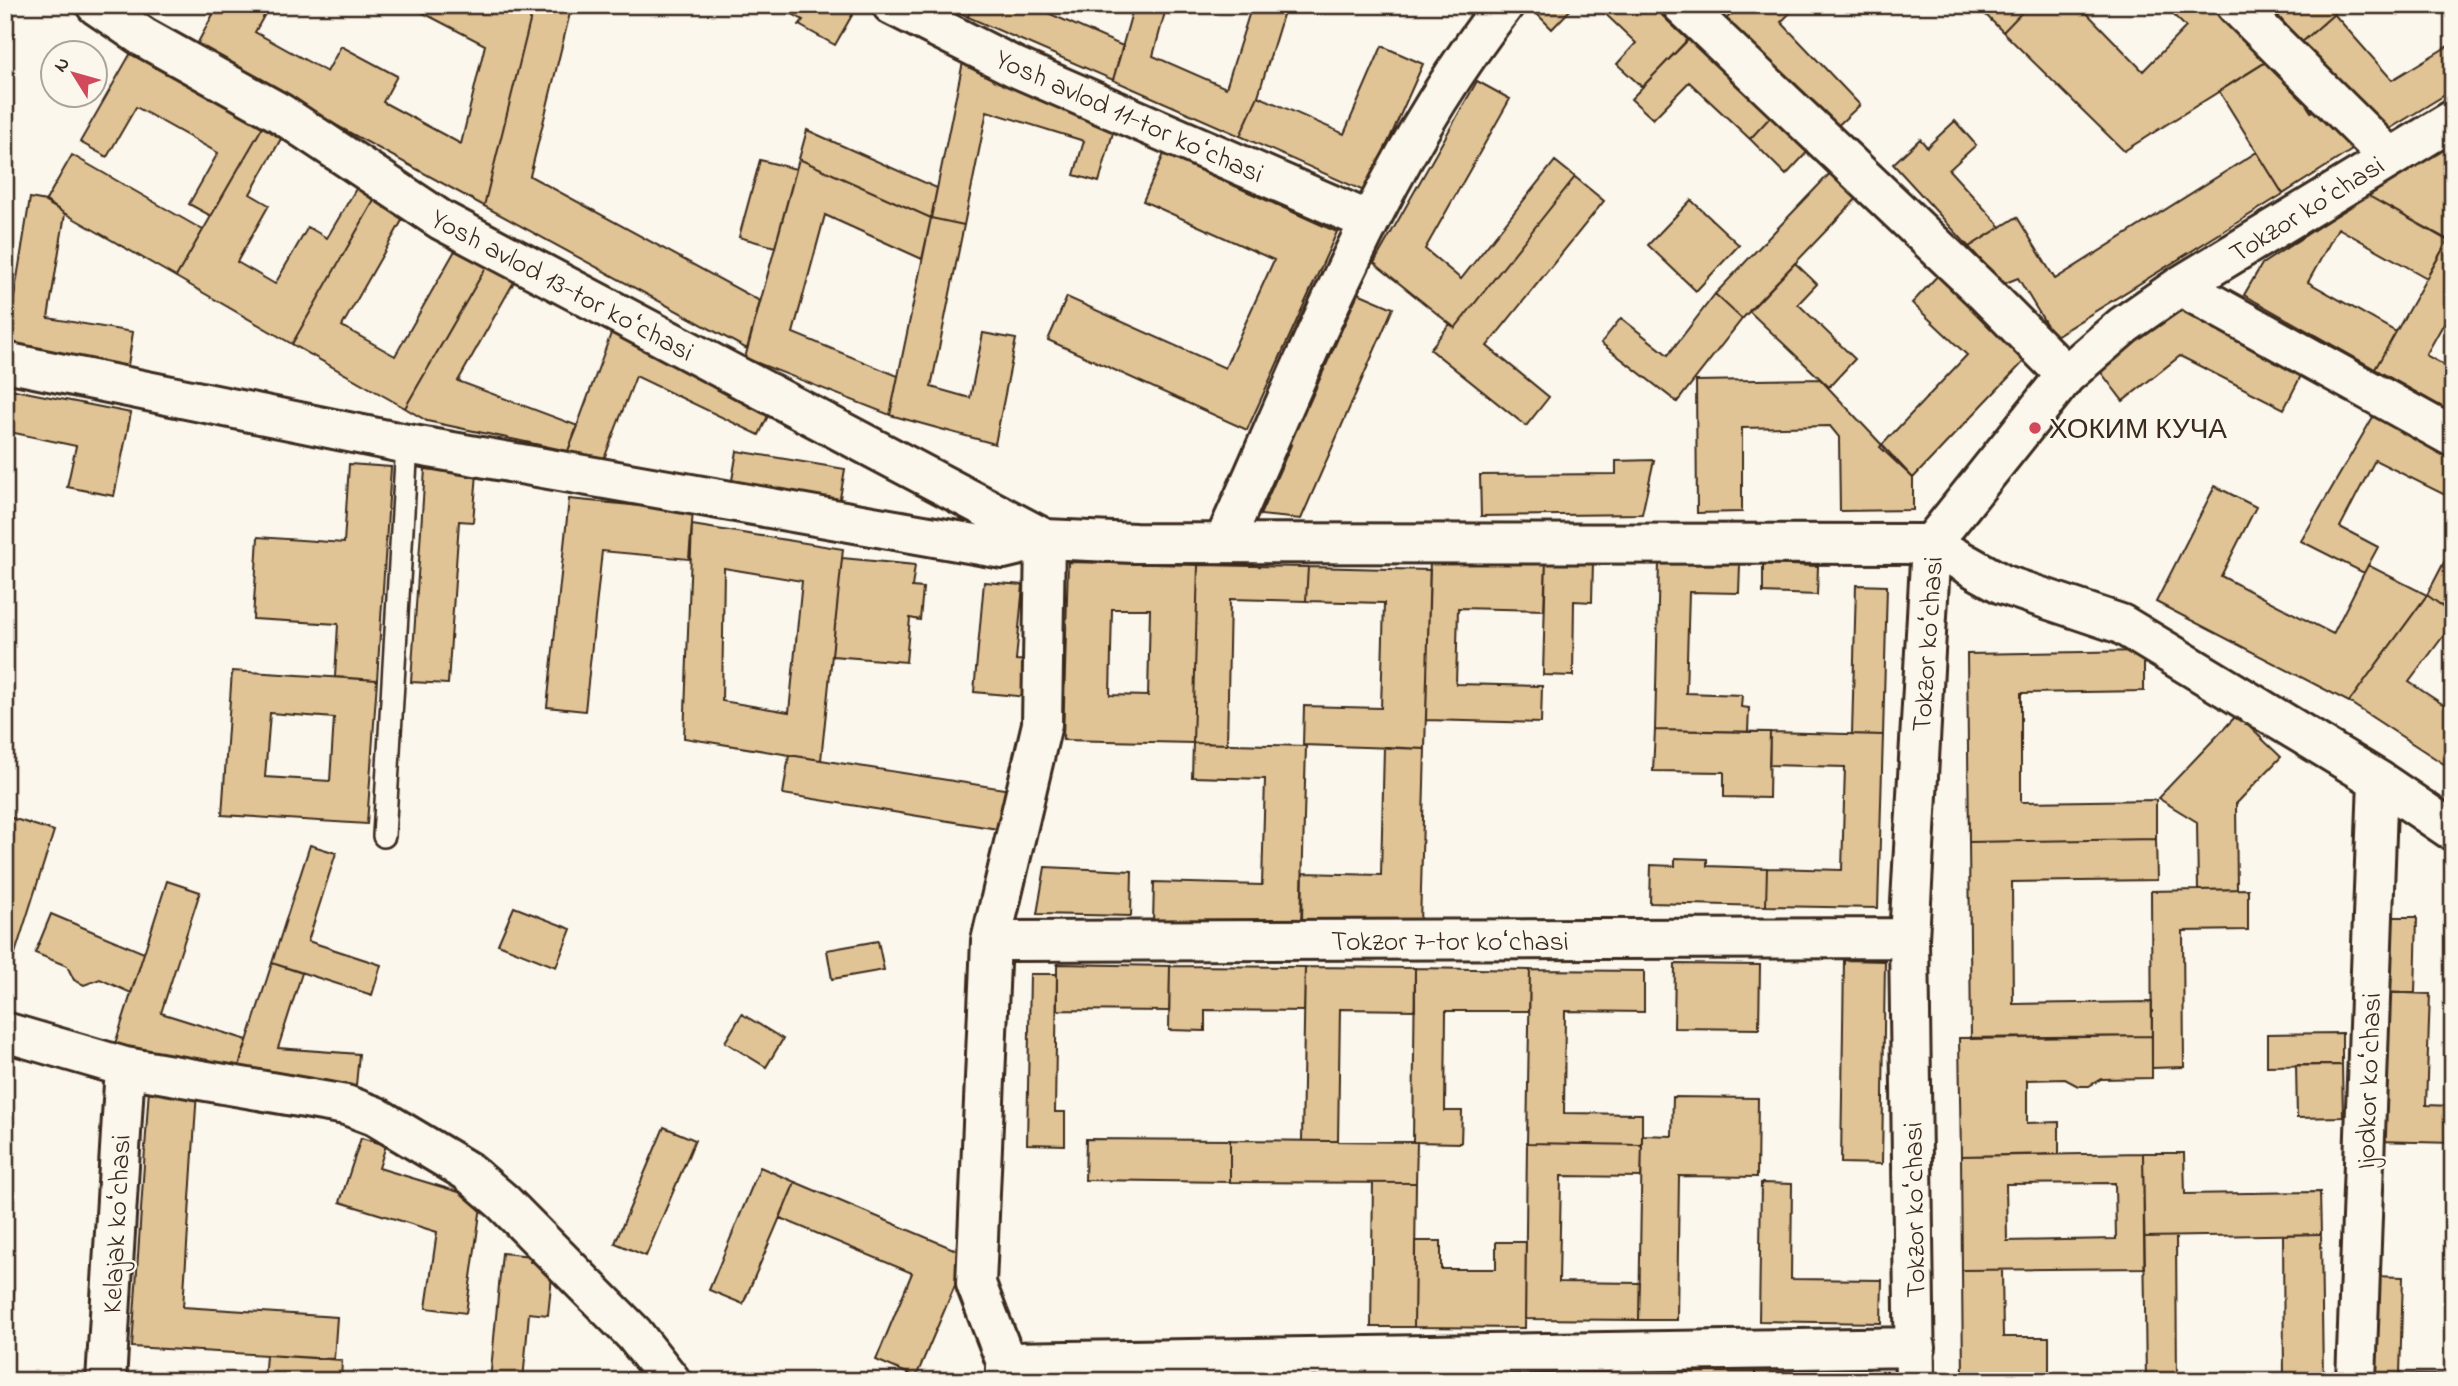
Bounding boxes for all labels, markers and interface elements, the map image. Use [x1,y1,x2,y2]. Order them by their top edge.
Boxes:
north arrow [38,38,108,108]
street label: Yosh avlod 11-tor koʻchasi [988,40,1269,196]
text: N [48,52,77,79]
street label: Tokzor koʻchasi [2222,147,2393,275]
street label: Yosh avlod 13-tor koʻchasi [422,200,700,374]
place label: ХОКИМ КУЧА [2049,411,2227,452]
marker: ХОКИМ КУЧА [2027,420,2043,436]
street label: Tokzor koʻchasi [1903,555,1956,733]
street label: Tokzor 7-tor koʻchasi [1331,923,1569,964]
street label: Ijodkor koʻchasi [2347,992,2394,1170]
street label: Tokzor koʻchasi [1894,1122,1939,1298]
street label: Kelajak koʻchasi [93,1134,144,1315]

